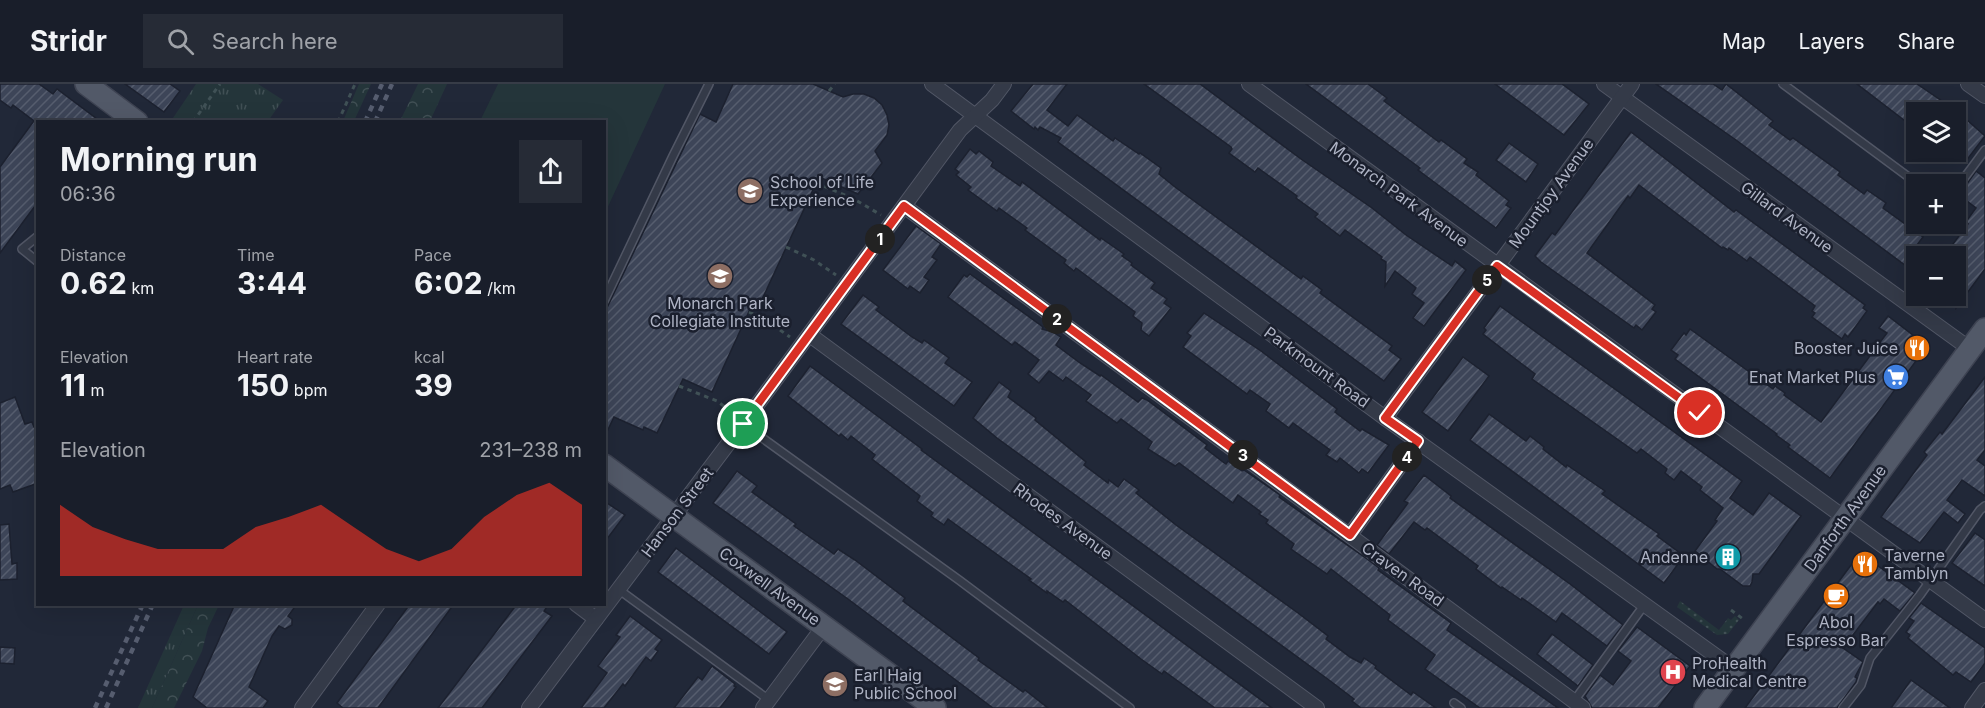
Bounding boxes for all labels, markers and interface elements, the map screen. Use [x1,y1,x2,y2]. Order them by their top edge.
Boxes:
search box [143,14,563,68]
text: Stridr [30,24,107,58]
icon: search [164,25,197,58]
text: Search here [212,28,338,54]
text: Map [1722,29,1766,54]
text: Layers [1799,29,1865,54]
text: Share [1898,29,1955,54]
map controls [1906,102,1966,306]
button: layers [1906,102,1966,162]
street label: Mountjoy Avenue [1504,134,1598,252]
street label: Monarch Park Avenue [1326,137,1472,251]
text: Morning run [60,139,258,179]
button: share [519,140,582,203]
place label: School of Life Experience [770,172,874,210]
button: + [1906,174,1966,234]
school or university icon: School of Life Experience [735,176,765,206]
street label: Gillard Avenue [1737,177,1837,257]
text: 06:36 [60,182,116,206]
pin: 1 [865,224,895,254]
text: 1 [877,229,883,249]
text: Distance [60,245,126,265]
text: Time [237,245,275,265]
text: Pace [414,245,452,265]
button: − [1906,246,1966,306]
school or university icon: Monarch Park Collegiate Institute [705,261,735,291]
text: 0.62 [60,265,127,301]
text: 3:44 [237,265,307,301]
text: 6:02 [414,265,483,301]
pin: 5 [1472,265,1502,295]
text: 5 [1482,270,1492,290]
text: km [127,278,154,298]
text: /km [483,278,516,298]
place label: Monarch Park Collegiate Institute [650,293,790,331]
pin: 2 [1042,304,1072,334]
text: 2 [1052,309,1062,329]
street label: Parkmount Road [1261,322,1373,412]
restaurant icon: Booster Juice [1902,333,1932,363]
place label: Booster Juice [1794,338,1898,358]
text: Elevation [60,347,129,367]
text: Heart rate [237,347,313,367]
text: kcal [414,347,445,367]
supermarket icon: Enat Market Plus [1881,362,1911,392]
text: 11 [60,367,86,403]
text: 150 [237,367,289,403]
text: 39 [414,367,453,403]
place label: Enat Market Plus [1749,367,1876,387]
text: m [86,380,104,400]
text: bpm [289,380,327,400]
pin [1674,387,1725,438]
icon: check [1683,396,1716,429]
pin [717,398,768,449]
icon: arrive [726,407,759,440]
text: Elevation [60,438,146,462]
text: 231–238 m [479,438,582,462]
pin: 3 [1228,440,1258,470]
pin: 4 [1392,442,1422,472]
text: 3 [1238,445,1248,465]
text: 4 [1402,447,1412,467]
street label: Danforth Avenue [1800,461,1890,575]
street label: Hanson Street [637,463,717,561]
street label: Rhodes Avenue [1010,478,1116,564]
street label: Craven Road [1358,537,1448,611]
building icon: Andenne [1713,542,1743,572]
street label: Coxwell Avenue [715,543,825,629]
place label: Taverne Tamblyn [1884,545,1948,583]
place label: Andenne [1640,547,1708,567]
restaurant icon: Taverne Tamblyn [1850,549,1880,579]
cafe icon: Abol Espresso Bar [1821,581,1851,611]
place label: Abol Espresso Bar [1786,612,1886,650]
place label: ProHealth Medical Centre [1692,653,1807,691]
hospital icon: ProHealth Medical Centre [1658,657,1688,687]
place label: Earl Haig Public School [854,665,957,703]
school or university icon: Earl Haig Public School [820,669,850,699]

